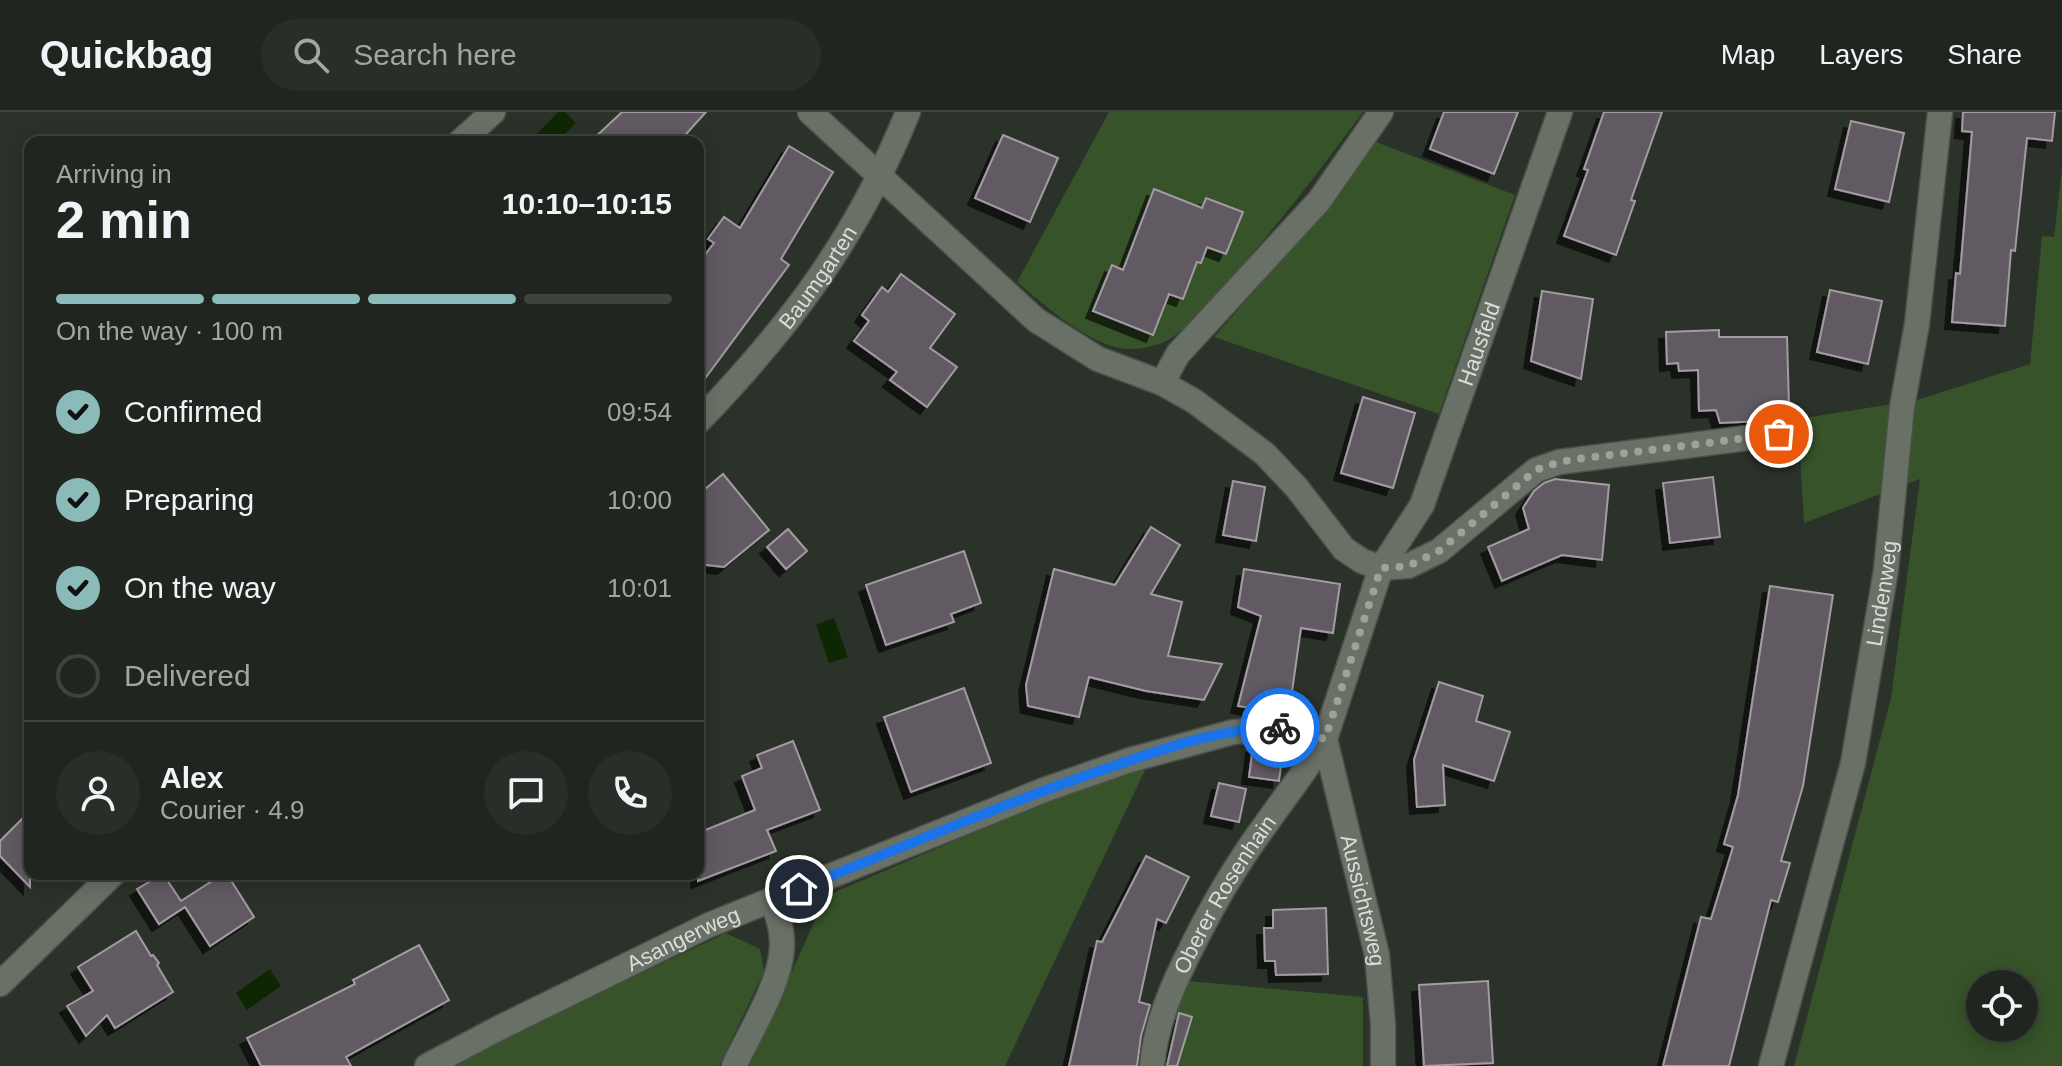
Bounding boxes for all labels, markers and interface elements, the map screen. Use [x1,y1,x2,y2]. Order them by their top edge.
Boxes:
search box [261,19,821,91]
icon: search [289,33,333,77]
text: Quickbag [40,34,213,76]
text: Search here [353,38,517,71]
text: Map [1721,39,1775,70]
text: Layers [1819,39,1903,70]
text: Share [1947,39,2022,70]
text: Arriving in [56,159,172,189]
text: 10:10–10:15 [502,187,672,220]
text: 2 min [56,191,192,249]
street label: Baumgarten [773,221,862,334]
street label: Hausfeld [1453,299,1505,389]
text: On the way · 100 m [56,316,283,346]
icon: check [56,390,100,434]
text: Confirmed [124,395,262,428]
text: 09:54 [607,397,672,427]
pin [1745,400,1813,468]
icon: bag [1757,412,1801,456]
icon: check [56,478,100,522]
text: Preparing [124,483,254,516]
text: 10:00 [607,485,672,515]
street label: Lindenweg [1861,539,1902,648]
icon: check [56,566,100,610]
text: On the way [124,571,276,604]
text: 10:01 [607,573,672,603]
text: Delivered [124,659,251,692]
courier [1240,688,1320,768]
icon: bike [1258,706,1302,750]
button: person [56,751,140,835]
button: chat [484,751,568,835]
button: phone [588,751,672,835]
text: Alex [160,761,223,794]
text: Courier · 4.9 [160,795,305,825]
street label: Oberer Rosenhain [1169,811,1281,978]
street label: Aussichtsweg [1335,832,1390,967]
pin [765,855,833,923]
icon: home [777,867,821,911]
street label: Asangerweg [622,902,743,977]
map controls [1966,970,2038,1042]
button: locate [1966,970,2038,1042]

